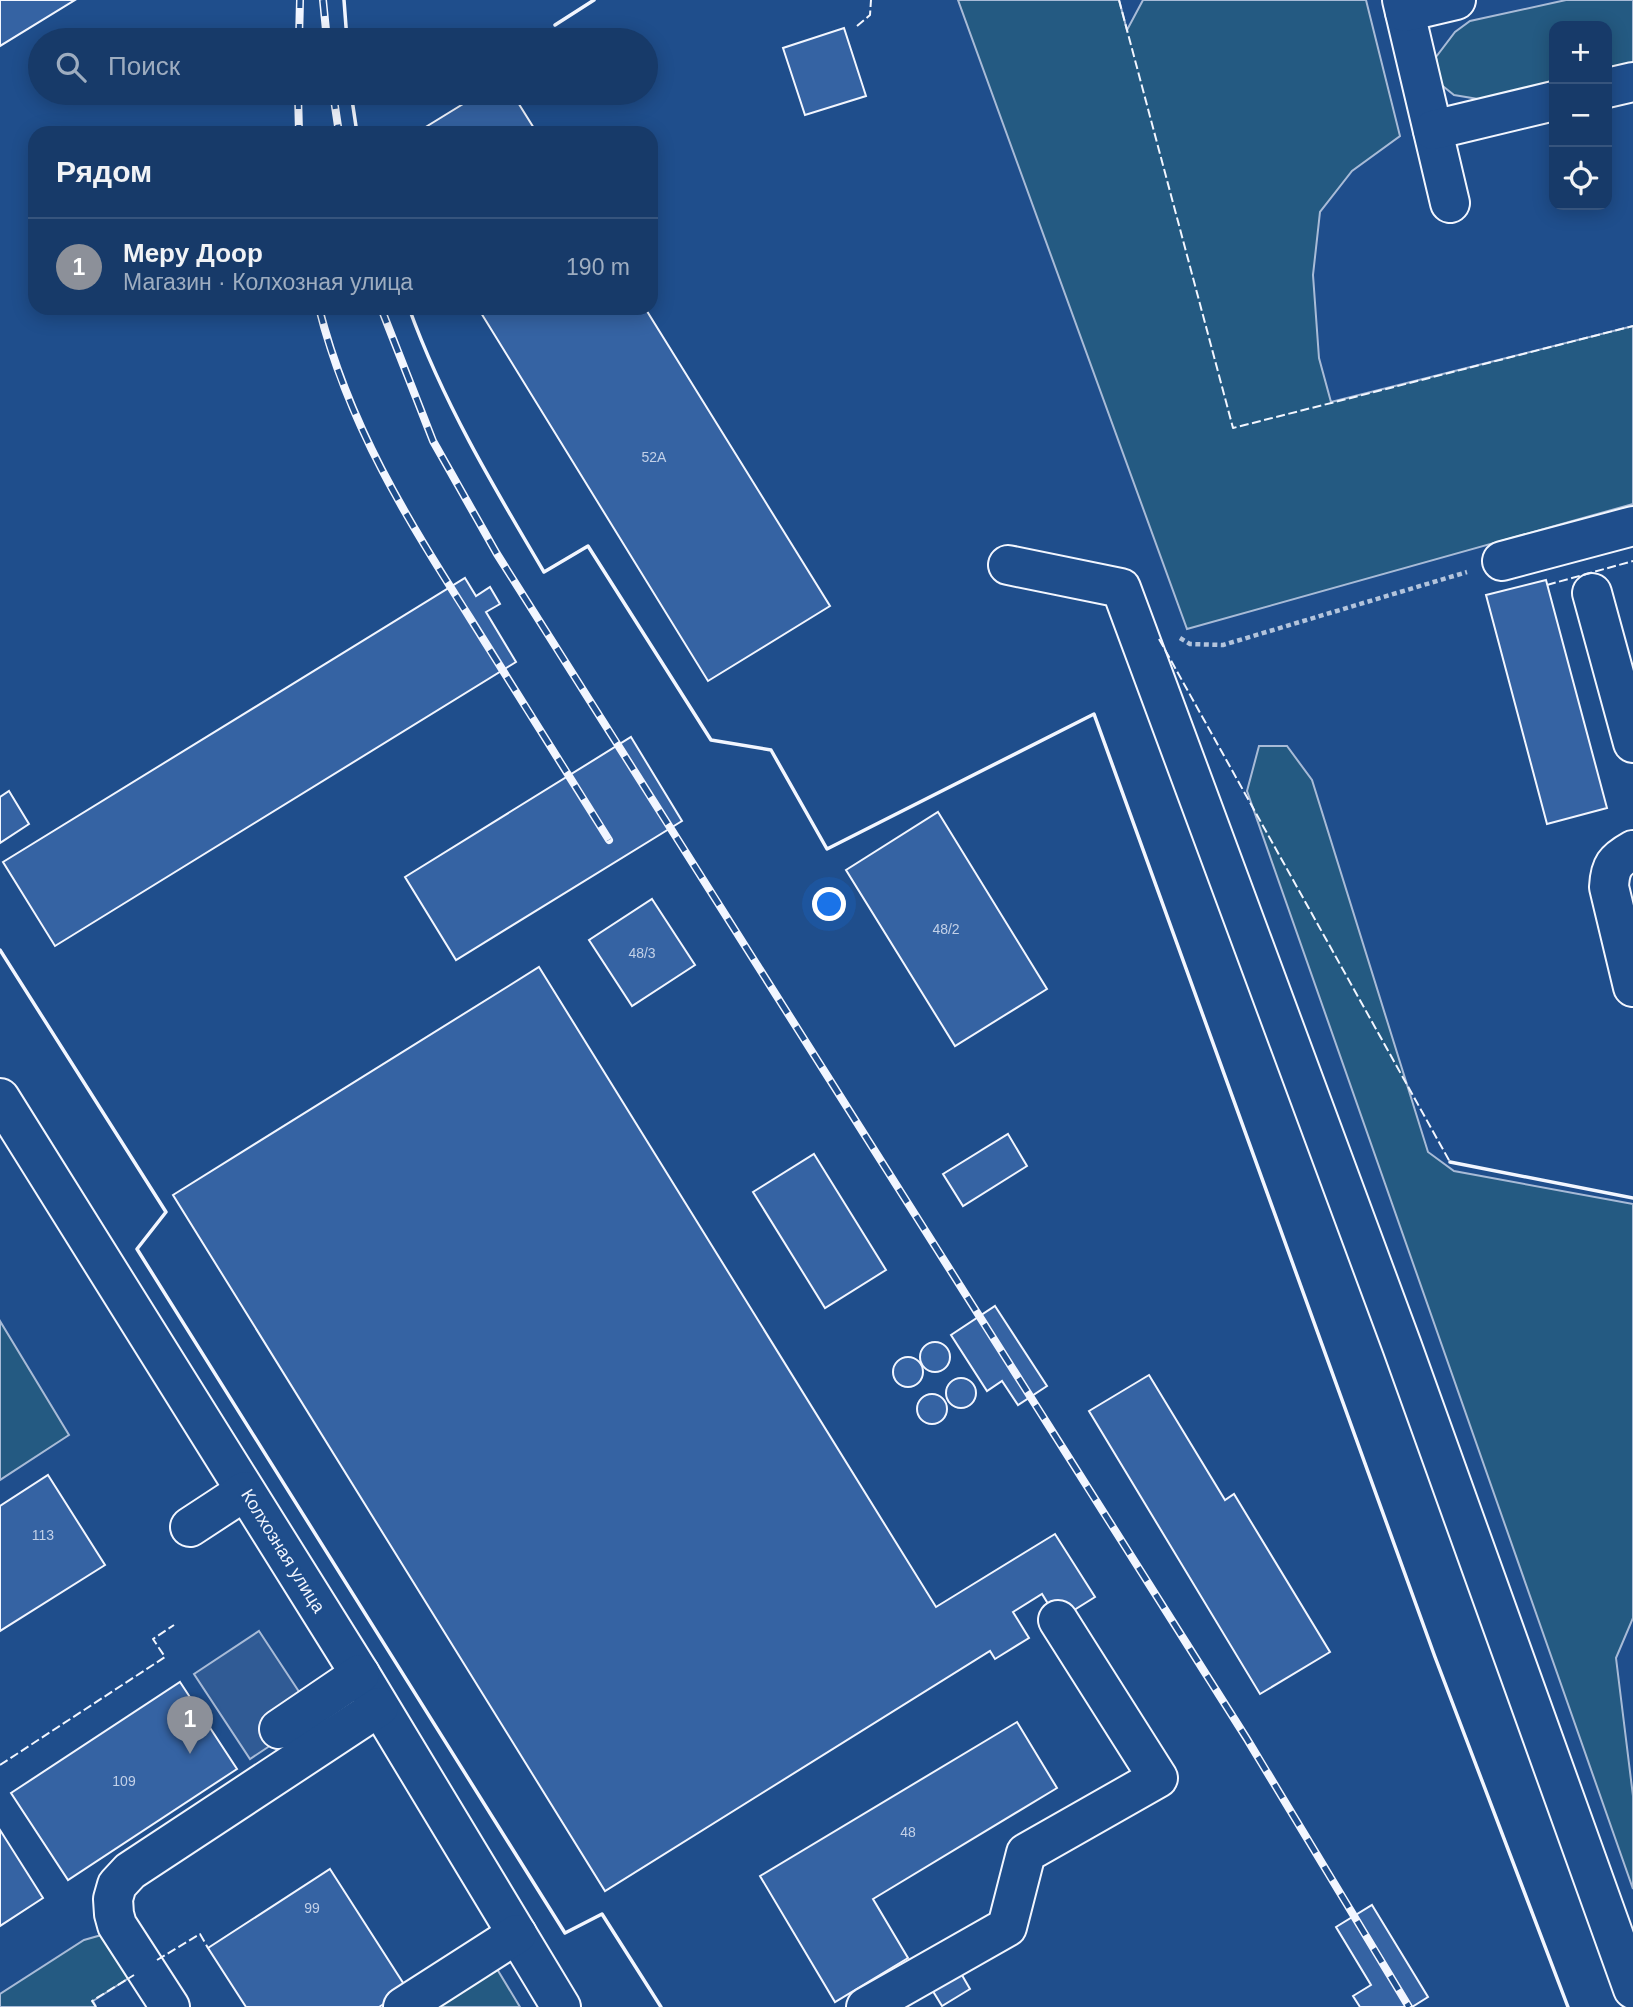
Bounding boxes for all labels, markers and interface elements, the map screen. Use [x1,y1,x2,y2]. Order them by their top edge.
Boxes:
map controls [1549,21,1612,210]
button: + [1549,21,1612,84]
search box [28,28,658,105]
icon: search [52,48,90,86]
text: Поиск [108,51,180,81]
button: − [1549,84,1612,147]
button: locate [1549,147,1612,210]
text: Рядом [56,155,152,188]
text: Меру Доор [123,238,263,268]
text: 1 [73,254,85,280]
text: 190 m [566,254,630,280]
text: Магазин · Колхозная улица [123,269,413,295]
house number: 52А [642,449,667,465]
your location [812,887,846,921]
house number: 48/2 [932,921,960,937]
house number: 48/3 [628,945,656,961]
street label: Колхозная улица [237,1486,330,1617]
house number: 113 [32,1527,54,1543]
pin: 1 [167,1696,213,1754]
house number: 109 [112,1773,136,1789]
house number: 48 [900,1824,916,1840]
house number: 99 [304,1900,320,1916]

